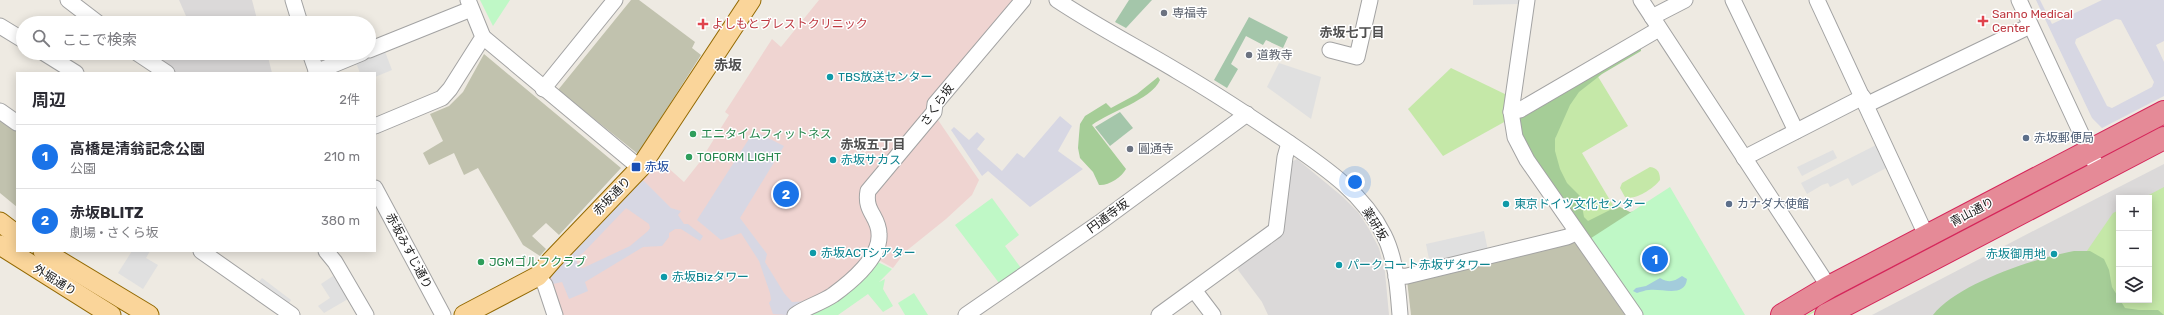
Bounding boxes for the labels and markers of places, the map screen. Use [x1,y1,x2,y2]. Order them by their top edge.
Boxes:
place label: 専福寺 [1172,6,1208,20]
place label: Sanno Medical Center [1992,7,2073,35]
marker: 専福寺 [1159,8,1169,18]
marker: Sanno Medical Center [1977,15,1989,27]
place label: よしもとブレストクリニック [712,17,868,31]
marker: よしもとブレストクリニック [697,18,709,30]
place label: 道教寺 [1257,48,1293,62]
marker: 道教寺 [1244,50,1254,60]
place label: TBS放送センター [838,70,932,84]
marker: TBS放送センター [825,72,835,82]
place label: エニタイムフィットネス [701,127,832,141]
marker: エニタイムフィットネス [688,129,698,139]
place label: 赤坂郵便局 [2034,131,2094,145]
marker: 赤坂郵便局 [2021,133,2031,143]
place label: 圓通寺 [1138,142,1174,156]
marker: 圓通寺 [1125,144,1135,154]
place label: TOFORM LIGHT [697,150,781,164]
marker: TOFORM LIGHT [684,152,694,162]
place label: 赤坂サカス [841,153,901,167]
marker: 赤坂サカス [828,155,838,165]
place label: 赤坂 [645,160,669,174]
marker: 赤坂 [630,161,642,173]
pin: 2 [773,179,799,209]
place label: 東京ドイツ文化センター [1514,197,1646,211]
place label: カナダ大使館 [1737,197,1809,211]
marker: 東京ドイツ文化センター [1501,199,1511,209]
marker: カナダ大使館 [1724,199,1734,209]
pin: 1 [1642,244,1668,274]
place label: 赤坂ACTシアター [821,246,916,260]
place label: 赤坂御用地 [1986,247,2046,261]
marker: 赤坂ACTシアター [808,248,818,258]
marker: 赤坂御用地 [2049,249,2059,259]
place label: JGMゴルフクラブ [489,255,586,269]
marker: JGMゴルフクラブ [476,257,486,267]
place label: パークコート赤坂ザタワー [1347,258,1491,272]
marker: パークコート赤坂ザタワー [1334,260,1344,270]
place label: 赤坂Bizタワー [672,270,749,284]
marker: 赤坂Bizタワー [659,272,669,282]

